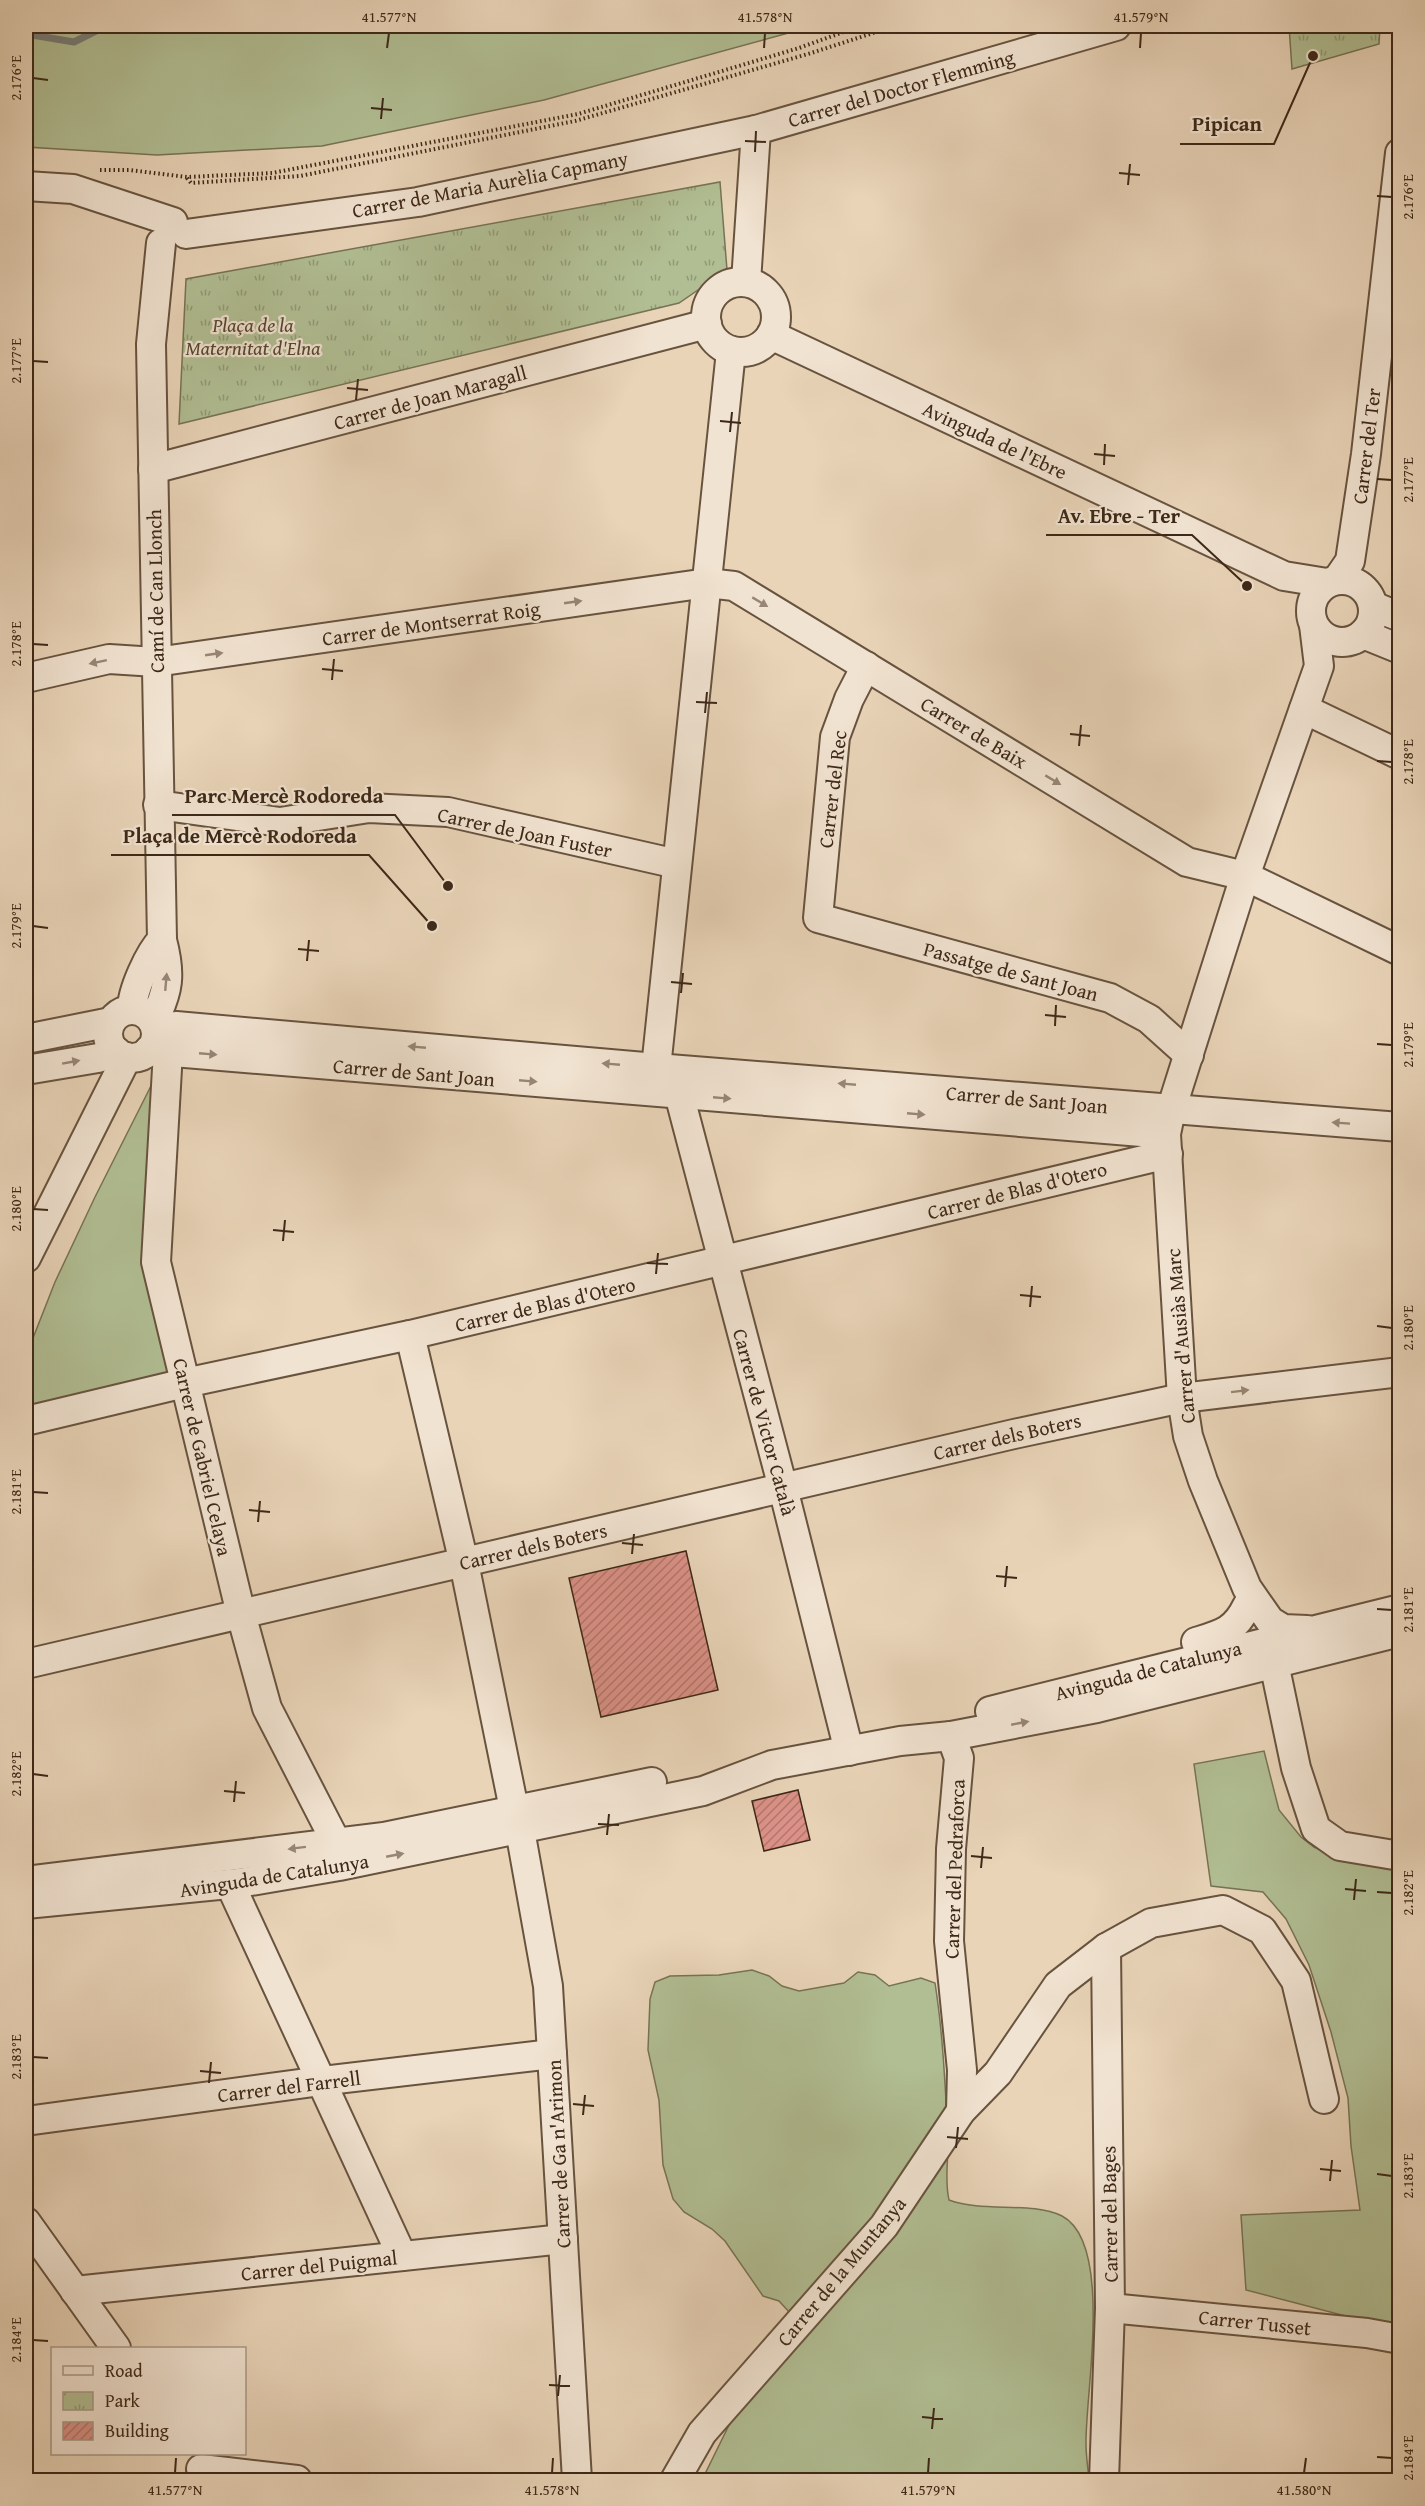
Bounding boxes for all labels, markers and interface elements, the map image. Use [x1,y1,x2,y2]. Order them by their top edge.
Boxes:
text: 41.577°N [362,6,417,27]
text: 41.578°N [738,6,793,27]
text: 41.579°N [1114,6,1169,27]
street label: Carrer del Doctor Flemming [785,42,1017,134]
text: 2.176°E [5,55,26,101]
callout: Pipican [1180,105,1274,144]
text: Pipican [1192,108,1263,139]
street label: Carrer de Maria Aurèlia Capmany [350,143,630,225]
text: 2.176°E [1397,174,1418,220]
park label: Plaça de la Maternitat d'Elna [186,310,321,362]
text: 2.177°E [5,338,26,384]
street label: Carrer de Joan Maragall [330,357,530,437]
street label: Carrer del Ter [1344,386,1388,506]
street label: Avinguda de l'Ebre [918,394,1072,486]
text: 2.177°E [1397,457,1418,503]
callout: Av. Ebre - Ter [1046,496,1192,535]
text: Av. Ebre - Ter [1058,500,1181,531]
street label: Camí de Can Llonch [139,509,171,673]
street label: Carrer de Montserrat Roig [320,593,542,653]
one-way arrow [752,596,769,607]
one-way arrow [564,598,583,607]
text: 2.178°E [5,621,26,667]
one-way arrow [204,649,223,658]
one-way arrow [88,657,107,667]
street label: Carrer de Baix [915,689,1033,776]
street label: Carrer del Rec [810,728,854,850]
text: 2.178°E [1397,739,1418,785]
one-way arrow [1045,774,1061,785]
callout: Parc Mercè Rodoreda [172,776,395,815]
text: Parc Mercè Rodoreda [185,780,384,811]
street label: Carrer de Joan Fuster [435,799,615,865]
callout: Plaça de Mercè Rodoreda [111,816,369,855]
text: Plaça de Mercè Rodoreda [123,820,357,851]
text: 2.179°E [5,903,26,949]
street label: Passatge de Sant Joan [920,934,1102,1008]
one-way arrow [161,972,171,991]
text: 2.179°E [1397,1022,1418,1068]
one-way arrow [407,1042,426,1052]
one-way arrow [198,1050,217,1059]
street label: Carrer de Sant Joan [332,1050,496,1094]
one-way arrow [62,1057,81,1066]
one-way arrow [601,1059,620,1069]
one-way arrow [518,1076,537,1086]
street label: Carrer de Sant Joan [945,1077,1109,1121]
one-way arrow [837,1079,856,1089]
one-way arrow [712,1093,731,1103]
one-way arrow [907,1109,926,1119]
one-way arrow [1332,1118,1351,1128]
street label: Carrer de Blas d'Otero [924,1154,1110,1226]
text: 2.180°E [5,1186,26,1232]
street label: Carrer d'Ausiàs Marc [1158,1247,1202,1425]
street label: Carrer de Blas d'Otero [452,1269,638,1339]
text: 2.180°E [1397,1305,1418,1351]
street label: Carrer de Victor Català [726,1325,804,1519]
street label: Carrer de Gabriel Celaya [166,1355,240,1559]
one-way arrow [1231,1386,1250,1396]
street label: Carrer dels Boters [930,1405,1084,1467]
text: 2.181°E [5,1469,26,1515]
street label: Carrer dels Boters [456,1515,610,1577]
text: 2.181°E [1397,1587,1418,1633]
street label: Avinguda de Catalunya [1052,1633,1245,1707]
one-way arrow [1011,1718,1030,1727]
text: 2.182°E [5,1751,26,1797]
street label: Carrer del Pedraforca [936,1778,972,1959]
one-way arrow [287,1844,306,1853]
street label: Avinguda de Catalunya [177,1846,371,1904]
one-way arrow [386,1850,405,1859]
text: 2.182°E [1397,1870,1418,1916]
text: 2.183°E [5,2034,26,2080]
street label: Carrer de Ga n'Arimon [539,2059,577,2249]
street label: Carrer del Farrell [216,2063,363,2109]
street label: Carrer del Bages [1093,2145,1125,2283]
text: 2.183°E [1397,2153,1418,2199]
street label: Carrer de la Muntanya [770,2189,913,2352]
street label: Carrer del Puigmal [239,2242,399,2288]
street label: Carrer Tusset [1197,2302,1313,2342]
text: 2.184°E [5,2317,26,2363]
legend [51,2347,246,2455]
text: Road [105,2357,143,2384]
text: Park [105,2387,141,2414]
text: Building [105,2417,169,2444]
text: 2.184°E [1397,2435,1418,2481]
text: 41.577°N [148,2479,203,2500]
text: 41.578°N [525,2479,580,2500]
text: 41.579°N [901,2479,956,2500]
text: 41.580°N [1277,2479,1332,2500]

